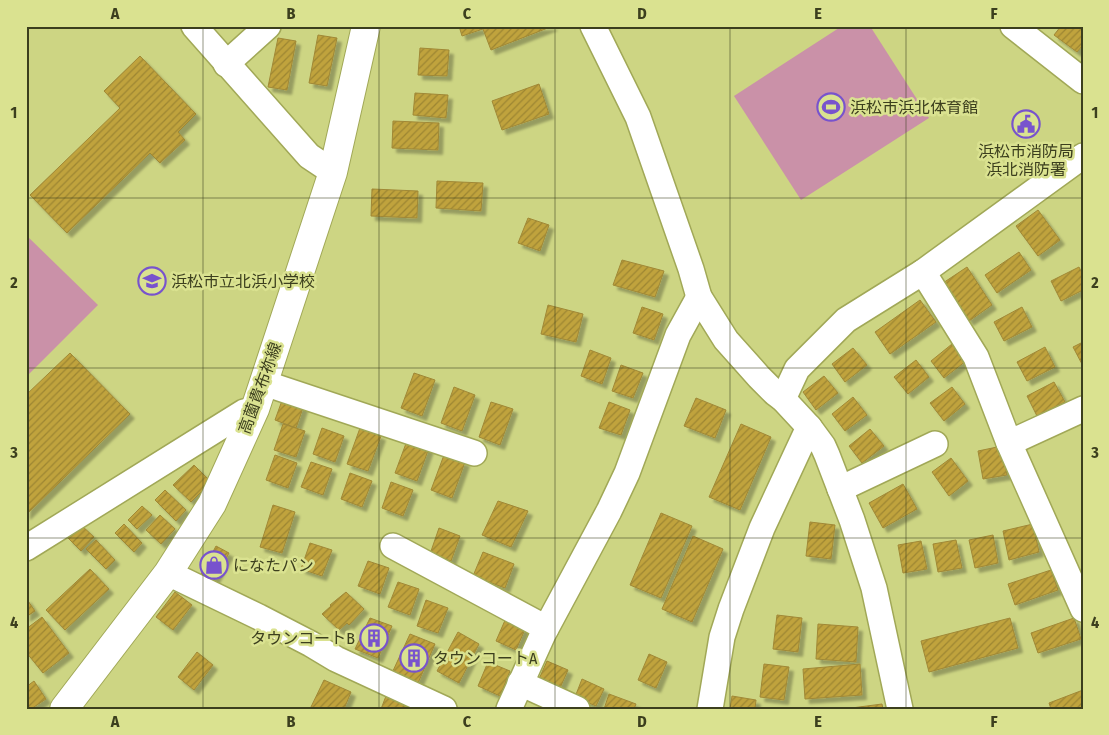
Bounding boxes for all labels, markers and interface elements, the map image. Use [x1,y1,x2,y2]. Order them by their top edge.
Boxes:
text: A [110,4,120,23]
text: B [287,4,296,23]
text: C [463,4,472,23]
text: D [637,4,647,23]
text: E [814,4,822,23]
text: F [990,4,998,23]
sports icon: 浜松市浜北体育館 [816,92,846,122]
place label: 浜松市浜北体育館 [850,98,978,117]
text: 1 [11,103,17,122]
text: 1 [1092,103,1098,122]
public building icon: 浜松市消防局 浜北消防署 [1011,109,1041,139]
place label: 浜松市消防局 浜北消防署 [978,142,1074,179]
school or university icon: 浜松市立北浜小学校 [137,266,167,296]
place label: 浜松市立北浜小学校 [171,272,315,291]
text: 2 [9,273,18,292]
text: 2 [1090,273,1099,292]
street label: 高薗貴布祢線 [235,340,285,436]
text: 3 [9,443,18,462]
text: 3 [1090,443,1099,462]
shop icon: になたパン [199,550,229,580]
place label: になたパン [233,556,314,575]
text: 4 [10,613,18,632]
text: 4 [1091,613,1099,632]
building icon: タウンコートB [359,623,389,653]
place label: タウンコートB [250,629,355,648]
building icon: タウンコートA [399,643,429,673]
place label: タウンコートA [433,649,538,668]
text: A [110,712,120,731]
text: B [287,712,296,731]
text: C [463,712,472,731]
text: D [637,712,647,731]
text: E [814,712,822,731]
text: F [990,712,998,731]

